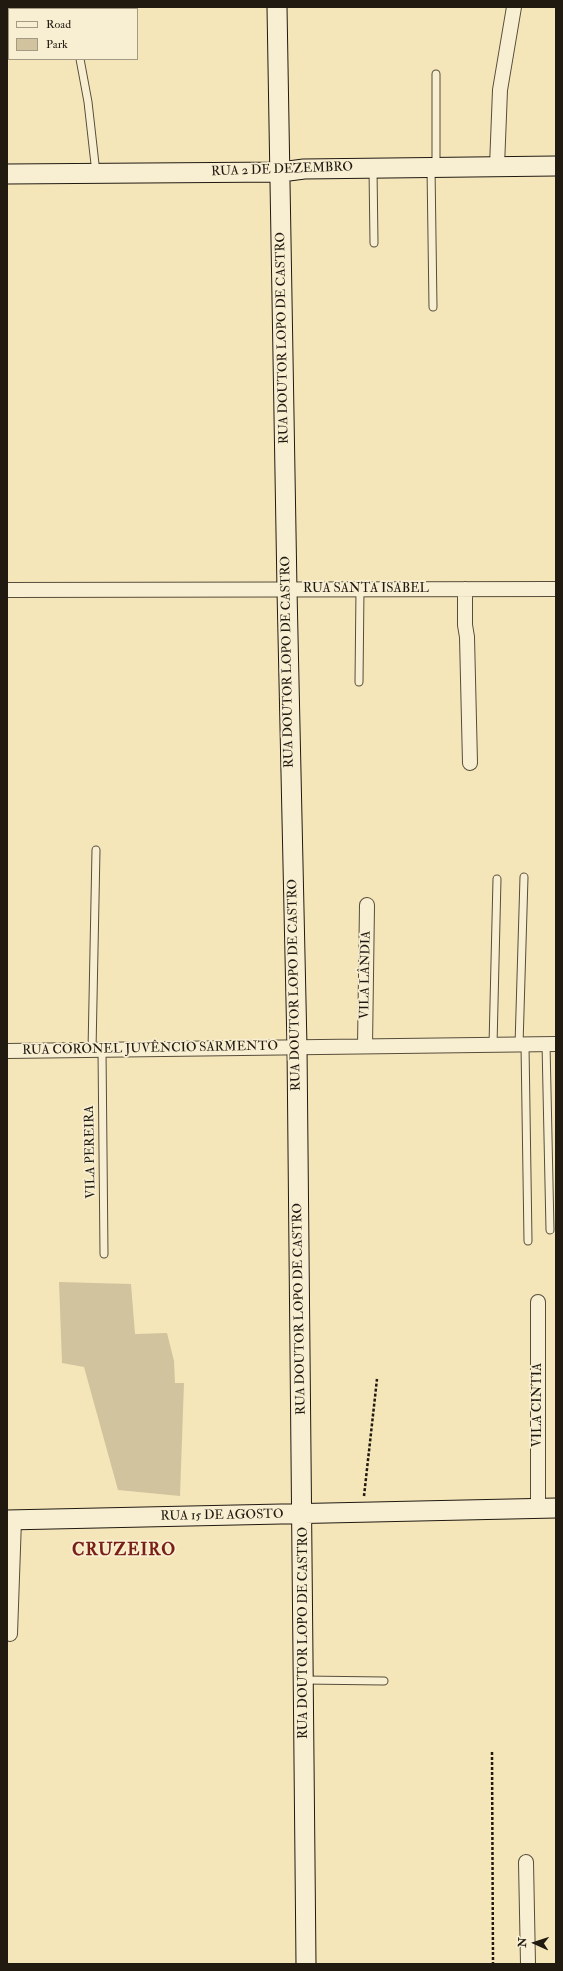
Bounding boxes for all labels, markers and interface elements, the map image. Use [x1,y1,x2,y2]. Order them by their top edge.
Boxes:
legend [8,8,138,60]
text: Road [46,17,71,32]
text: Park [46,37,68,52]
street label: RUA 2 DE DEZEMBRO [211,160,353,180]
street label: RUA DOUTOR LOPO DE CASTRO [273,232,293,444]
street label: RUA DOUTOR LOPO DE CASTRO [278,556,298,768]
street label: RUA SANTA ISABEL [303,581,429,597]
street label: RUA DOUTOR LOPO DE CASTRO [285,879,305,1091]
street label: VILA LÂNDIA [357,931,375,1019]
street label: RUA CORONEL JUVÊNCIO SARMENTO [22,1039,278,1059]
street label: VILA PEREIRA [82,1105,100,1199]
street label: RUA DOUTOR LOPO DE CASTRO [290,1203,310,1415]
street label: VILA CINTIA [530,1363,546,1447]
street label: RUA 15 DE AGOSTO [160,1507,284,1525]
street label: RUA DOUTOR LOPO DE CASTRO [296,1527,312,1739]
district label: CRUZEIRO [72,1541,176,1561]
north arrow [515,1923,555,1963]
text: N [516,1937,529,1948]

